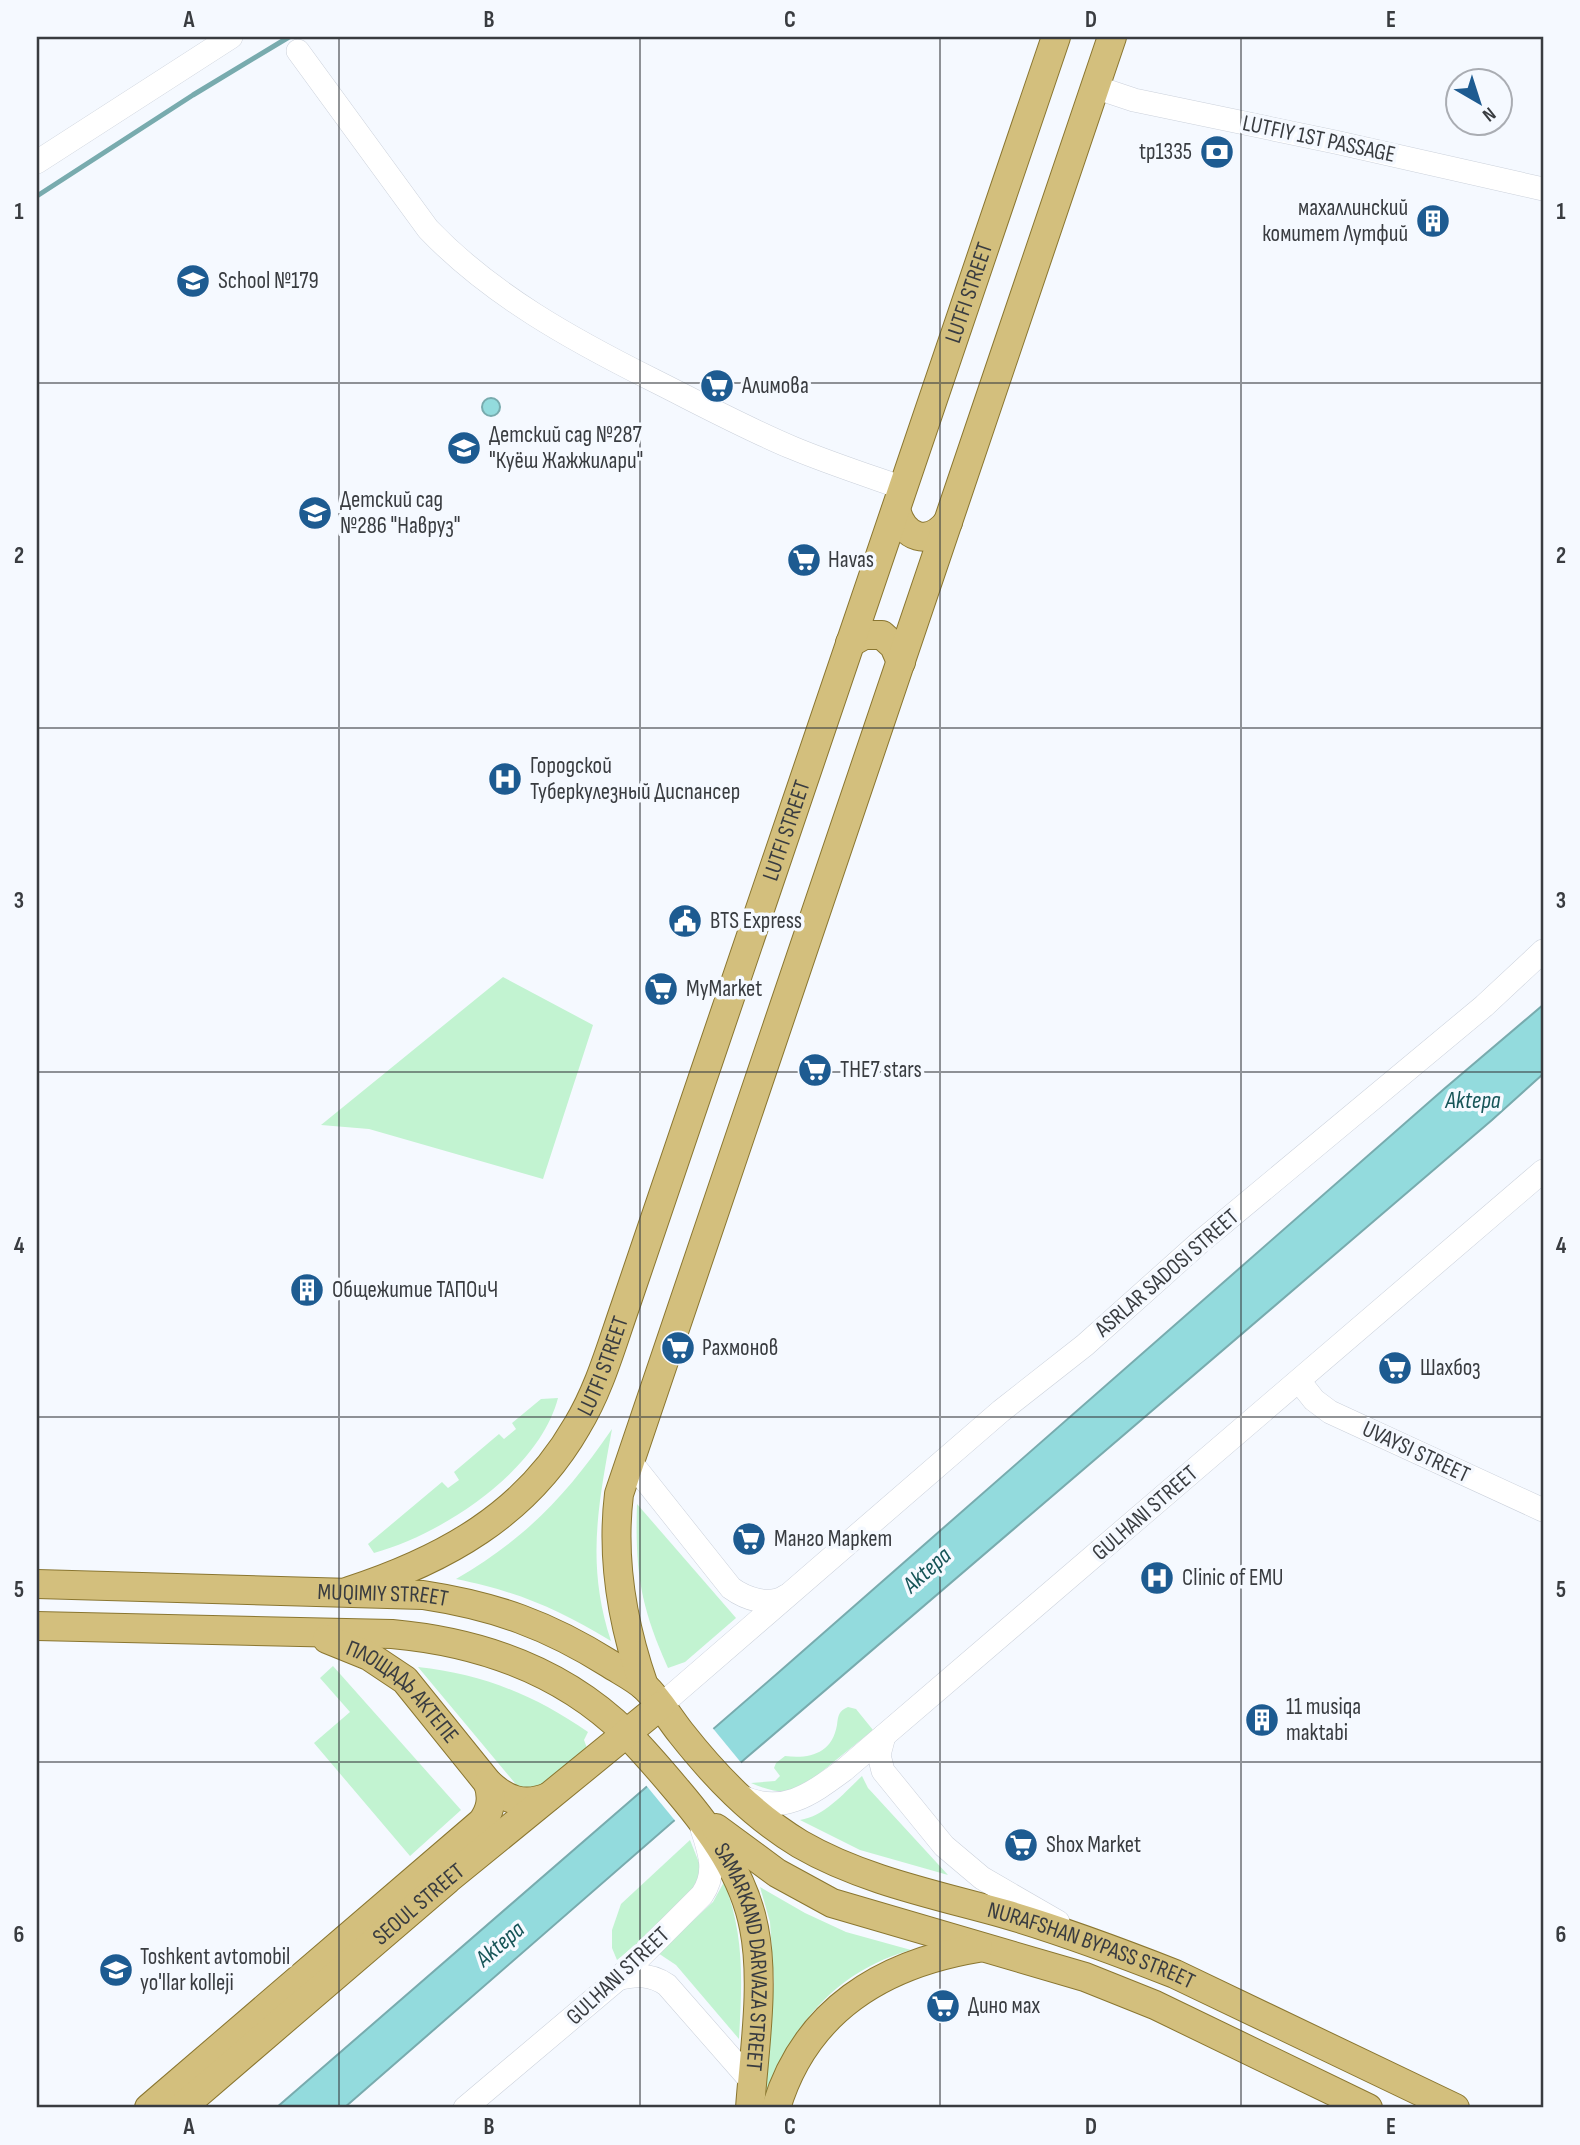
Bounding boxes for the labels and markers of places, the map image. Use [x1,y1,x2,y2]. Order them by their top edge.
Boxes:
bank icon: tp1335 [1198,133,1236,171]
place label: tp1335 [1139,138,1192,166]
place label: махаллинский комитет Лутфий [1262,194,1408,248]
building icon: махаллинский комитет Лутфий [1414,202,1452,240]
school or university icon: School №179 [174,262,212,300]
place label: School №179 [218,267,319,295]
supermarket icon: Алимова [698,367,736,405]
place label: Алимова [741,372,809,400]
place label: Детский сад №287 "Куёш Жажжилари" [489,421,643,475]
school or university icon: Детский сад №287 "Куёш Жажжилари" [445,429,483,467]
place label: Детский сад №286 "Навруз" [340,486,460,540]
school or university icon: Детский сад №286 "Навруз" [296,494,334,532]
supermarket icon: Havas [785,541,823,579]
place label: Havas [828,546,874,574]
place label: Городской Туберкулезный Диспансер [530,752,740,806]
hospital icon: Городской Туберкулезный Диспансер [486,760,524,798]
public building icon: BTS Express [666,902,704,940]
place label: BTS Express [710,907,802,935]
supermarket icon: MyMarket [642,970,680,1008]
place label: MyMarket [686,975,762,1003]
supermarket icon: THE7 stars [796,1051,834,1089]
place label: THE7 stars [840,1056,922,1084]
building icon: Общежитие ТАПОиЧ [288,1271,326,1309]
place label: Общежитие ТАПОиЧ [332,1276,498,1304]
supermarket icon: Рахмонов [659,1329,697,1367]
place label: Рахмонов [702,1334,778,1362]
supermarket icon: Шахбоз [1376,1349,1414,1387]
place label: Шахбоз [1420,1354,1481,1382]
supermarket icon: Манго Маркет [730,1520,768,1558]
place label: Манго Маркет [774,1525,892,1553]
hospital icon: Clinic of EMU [1138,1559,1176,1597]
place label: Clinic of EMU [1182,1564,1283,1592]
place label: 11 musiqa maktabi [1286,1693,1361,1747]
building icon: 11 musiqa maktabi [1243,1701,1281,1739]
supermarket icon: Shox Market [1002,1826,1040,1864]
place label: Shox Market [1046,1831,1141,1859]
place label: Toshkent avtomobil yo'llar kolleji [140,1943,290,1997]
school or university icon: Toshkent avtomobil yo'llar kolleji [97,1951,135,1989]
supermarket icon: Дино мах [924,1987,962,2025]
place label: Дино мах [968,1992,1040,2020]

